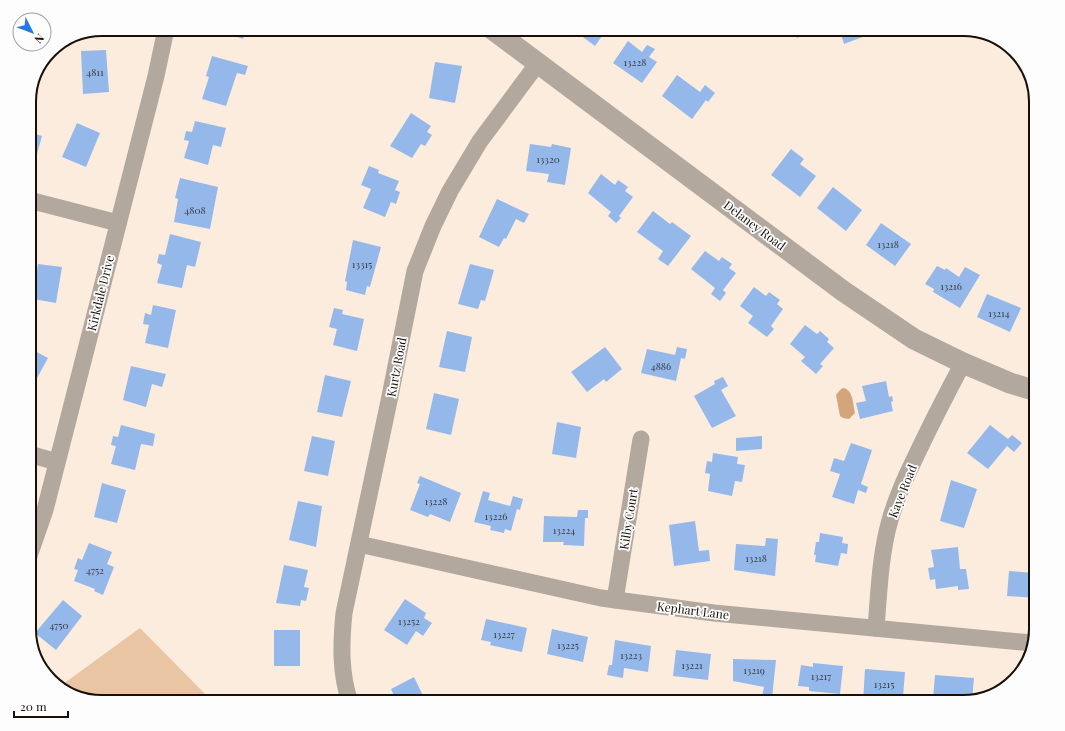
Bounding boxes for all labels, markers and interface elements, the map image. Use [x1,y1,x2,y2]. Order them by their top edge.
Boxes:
north arrow [12,12,52,52]
text: N [32,31,48,47]
house number: 13228 [624,55,646,69]
house number: 4811 [86,65,104,79]
house number: 13320 [536,152,560,166]
street label: Delaney Road [721,197,789,253]
house number: 4808 [184,203,206,217]
house number: 13218 [877,237,899,251]
street label: Kirkdale Drive [83,253,117,333]
house number: 13315 [352,257,372,271]
house number: 13216 [940,279,962,293]
house number: 13214 [988,306,1010,320]
street label: Kurtz Road [382,336,410,398]
house number: 4886 [651,359,671,373]
street label: Kaye Road [884,462,920,520]
street label: Kilby Court [615,487,641,551]
house number: 13228 [425,494,447,508]
house number: 13226 [485,509,507,523]
house number: 13224 [553,523,575,537]
house number: 13218 [745,551,767,565]
house number: 4752 [86,563,104,577]
street label: Kephart Lane [656,598,730,622]
house number: 13252 [398,614,420,628]
house number: 4750 [49,618,69,632]
house number: 13227 [493,627,515,641]
house number: 13225 [557,638,579,652]
house number: 13223 [620,648,643,662]
house number: 13221 [681,658,703,672]
house number: 13219 [743,663,765,677]
house number: 13217 [811,669,831,683]
house number: 13215 [874,677,894,691]
scale bar [14,693,68,719]
text: 20 m [20,698,47,714]

